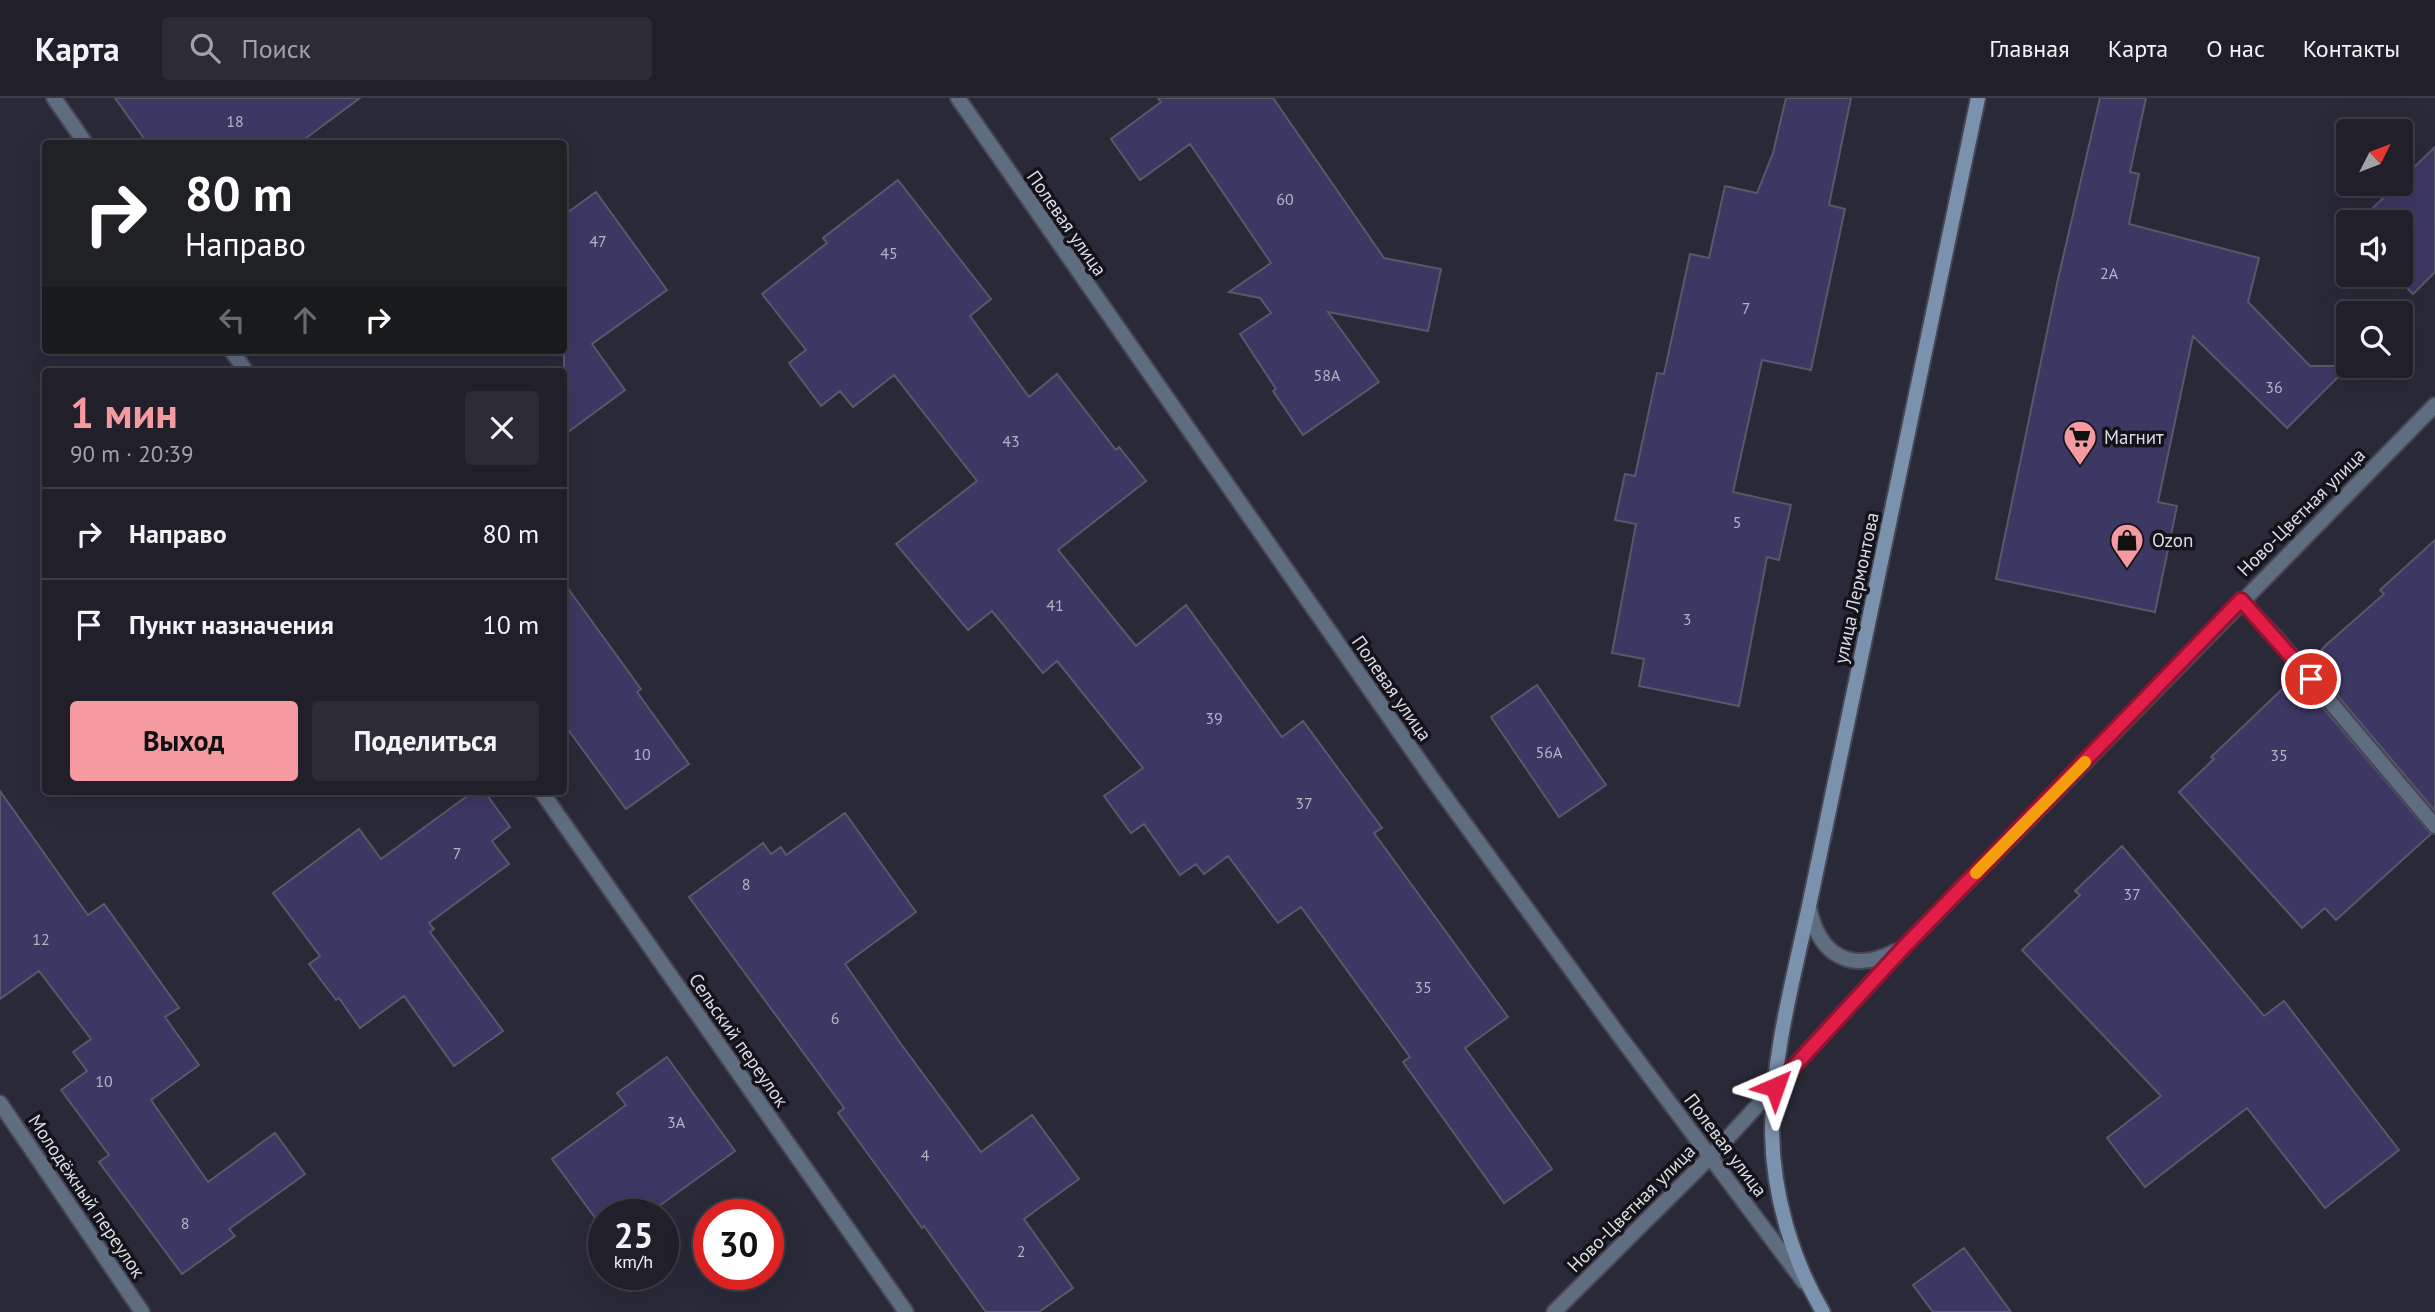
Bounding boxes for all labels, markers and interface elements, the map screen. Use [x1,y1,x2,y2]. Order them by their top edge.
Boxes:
search box [162,17,652,80]
text: Карта [35,27,120,70]
icon: search [186,29,224,67]
text: Поиск [242,32,311,65]
text: Главная [1989,33,2070,64]
text: Карта [2108,33,2168,64]
text: О нас [2206,33,2265,64]
text: Контакты [2303,33,2400,64]
house number: 18 [226,111,244,131]
north arrow [2336,119,2413,196]
map controls [2336,119,2413,378]
text: 80 m [185,161,292,225]
street label: Полевая улица [1022,166,1112,280]
icon: right [70,168,161,259]
house number: 60 [1276,189,1294,209]
button: sound [2336,210,2413,287]
text: Направо [185,223,306,265]
house number: 47 [589,231,607,251]
house number: 45 [880,243,898,263]
house number: 2А [2100,263,2119,283]
house number: 7 [1742,298,1750,318]
icon: left [213,301,251,339]
icon: ahead [286,301,324,339]
icon: right [359,301,397,339]
button: search [2336,301,2413,378]
house number: 58А [1314,365,1341,385]
house number: 36 [2265,377,2283,397]
text: 1 мин [70,385,178,440]
button: close [465,391,539,465]
supermarket icon: Магнит [2061,418,2099,467]
place label: Магнит [2104,425,2164,449]
house number: 43 [1002,431,1020,451]
text: 90 m · 20:39 [70,439,194,468]
street label: Ново-Цветная улица [2232,443,2370,581]
street label: улица Лермонтова [1828,510,1884,666]
house number: 5 [1733,512,1741,532]
icon: right [70,515,108,553]
text: Направо [129,517,227,550]
text: 80 m [483,517,539,550]
shop icon: Ozon [2108,521,2146,570]
place label: Ozon [2152,528,2193,552]
house number: 41 [1046,595,1064,615]
icon: arrive [70,606,108,644]
text: Пункт назначения [129,608,334,641]
text: 10 m [483,608,539,641]
house number: 3 [1683,609,1691,629]
street label: Полевая улица [1347,631,1437,745]
pin [2281,649,2341,709]
icon: arrive [2292,660,2330,698]
button: Выход [70,701,298,781]
button: Поделиться [312,701,539,781]
house number: 39 [1205,708,1223,728]
house number: 56А [1536,742,1563,762]
house number: 10 [633,744,651,764]
house number: 35 [2270,745,2288,765]
house number: 37 [1295,793,1313,813]
house number: 7 [453,843,461,863]
house number: 8 [742,874,750,894]
house number: 37 [2123,884,2141,904]
house number: 12 [32,929,50,949]
street label: Сельский переулок [684,968,794,1112]
house number: 35 [1414,977,1432,997]
house number: 6 [831,1008,839,1028]
position arrow [1738,1050,1812,1124]
house number: 10 [95,1071,113,1091]
street label: Полевая улица [1679,1089,1773,1201]
street label: Молодёжный переулок [23,1110,151,1282]
house number: 3А [667,1112,686,1132]
street label: Ново-Цветная улица [1562,1139,1700,1277]
house number: 4 [921,1145,930,1165]
speed limit sign: 30 [693,1199,784,1290]
text: 25 [614,1212,653,1258]
house number: 8 [181,1213,189,1233]
house number: 2 [1017,1241,1025,1261]
text: km/h [614,1250,653,1273]

